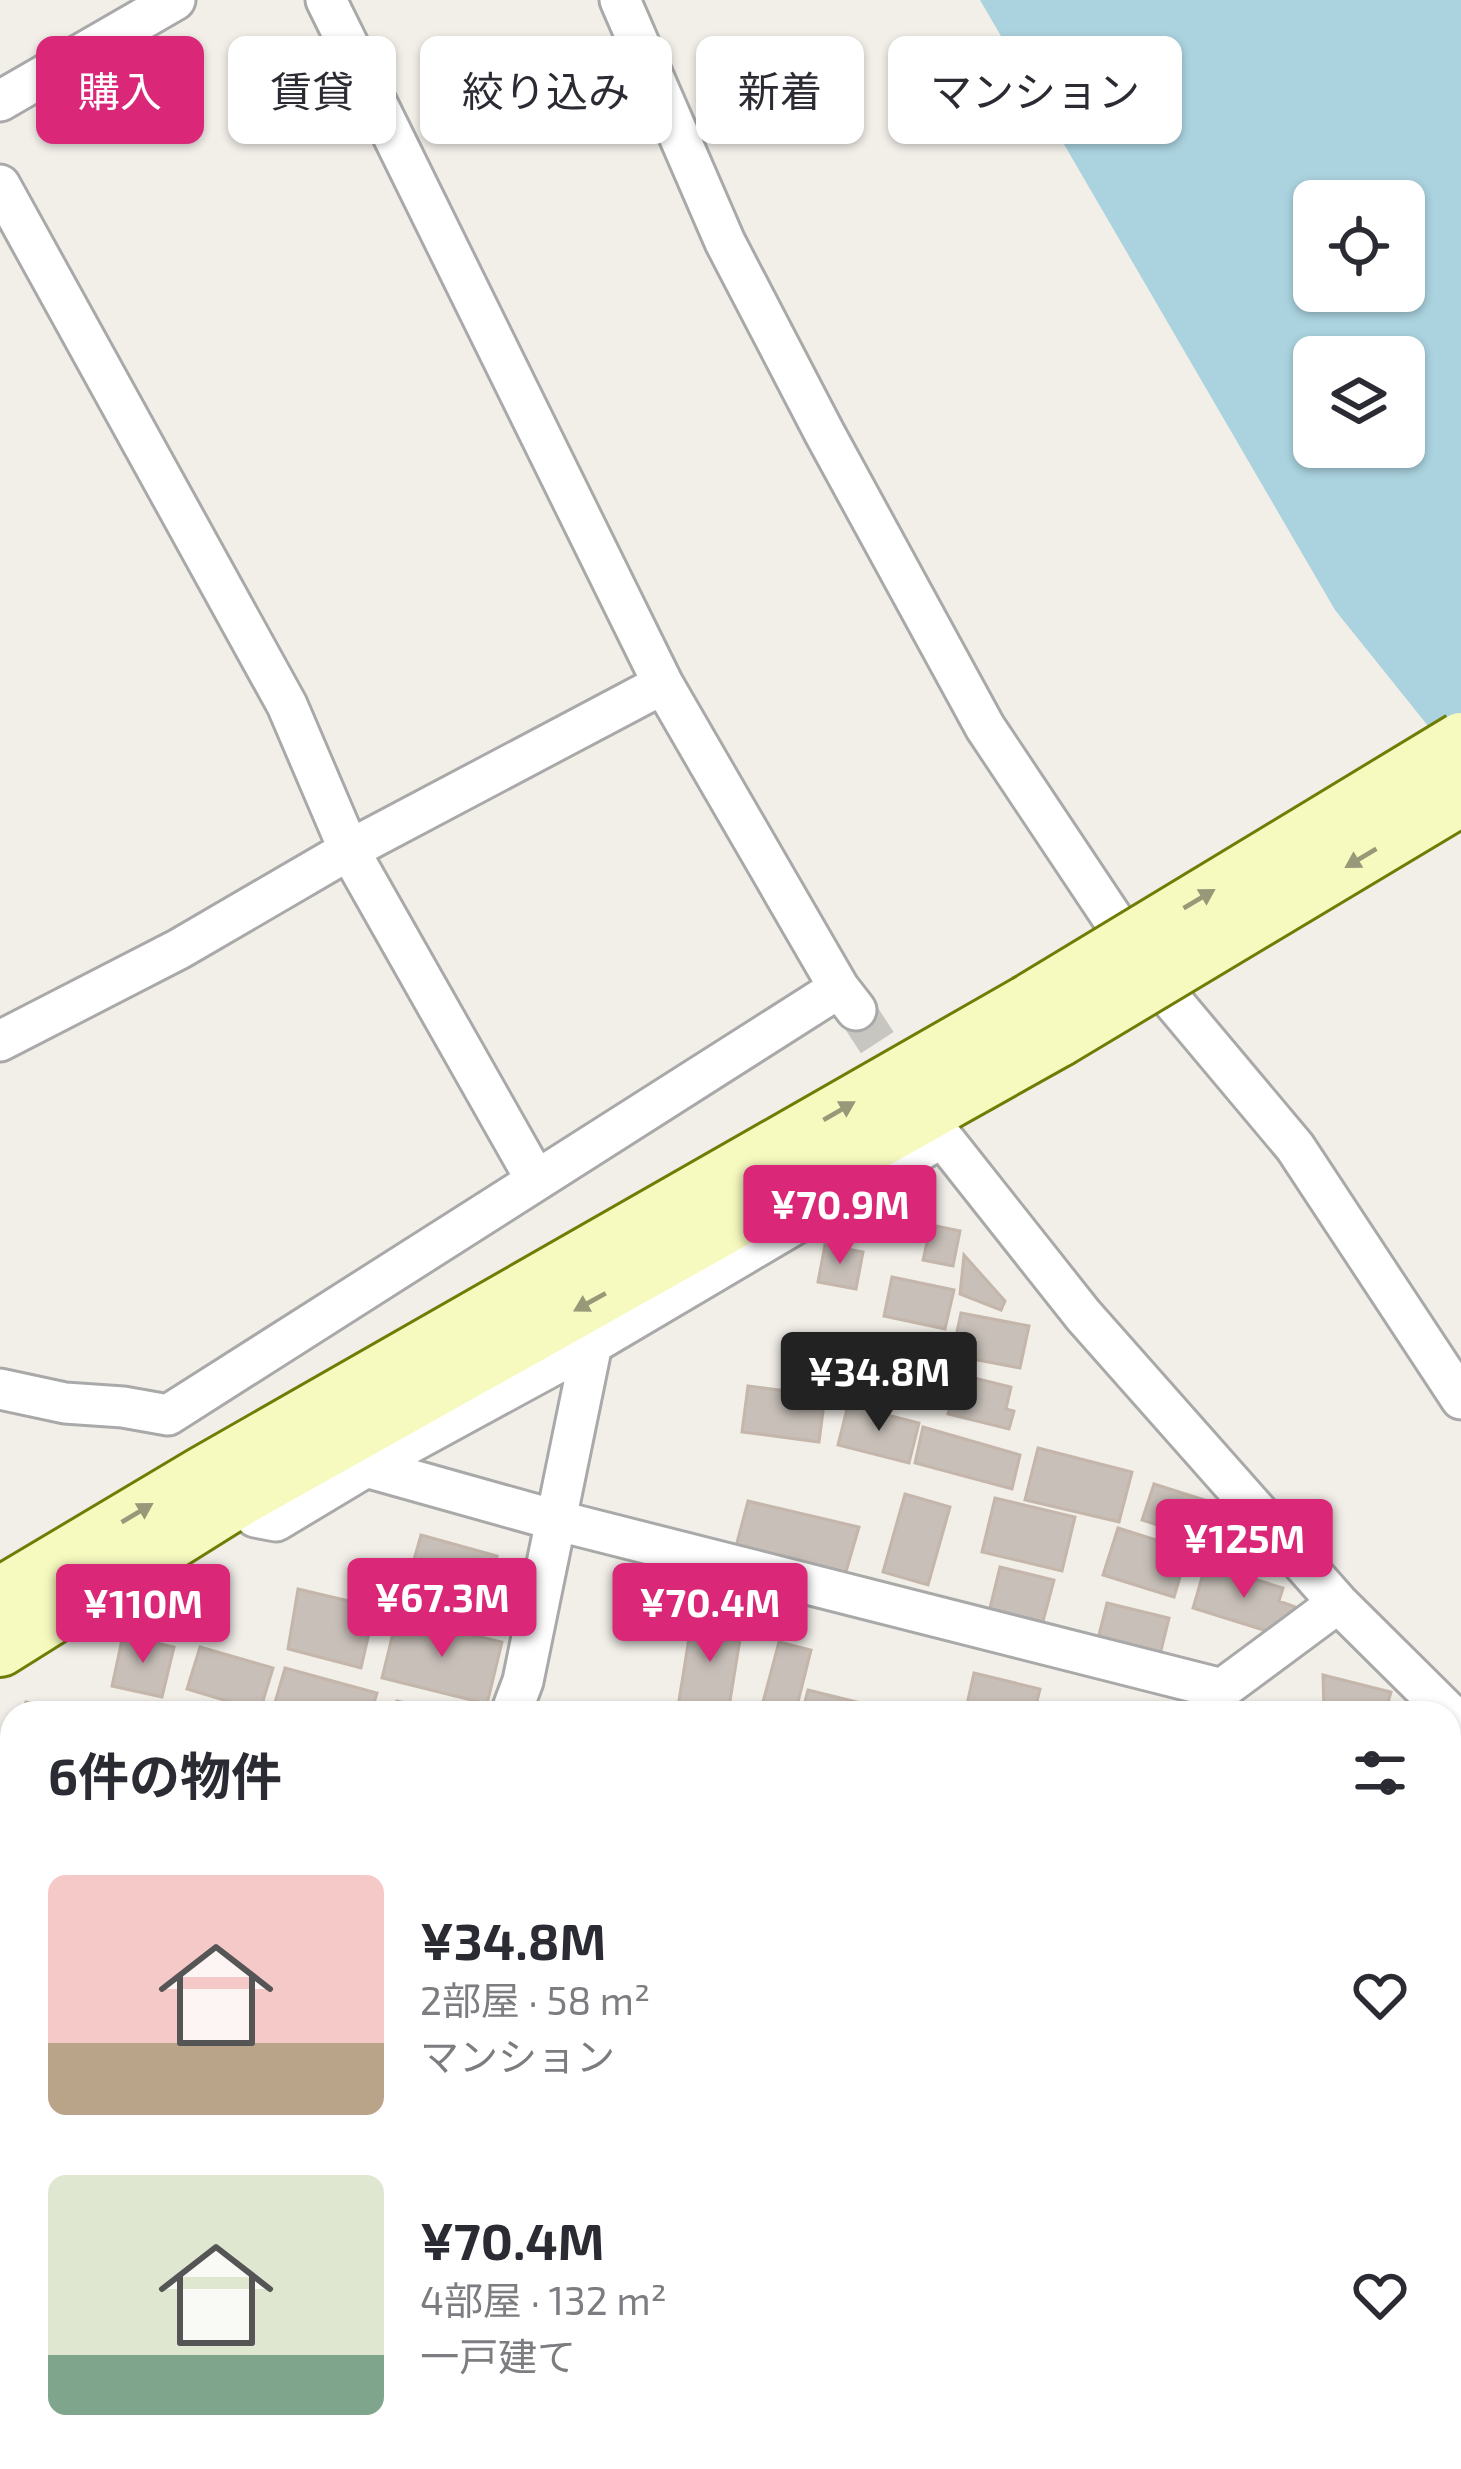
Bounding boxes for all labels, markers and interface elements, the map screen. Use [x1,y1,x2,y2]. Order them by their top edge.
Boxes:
chip: 購入 [36,36,204,144]
chip: 賃貸 [228,36,396,144]
chip: 絞り込み [420,36,672,144]
chip: 新着 [696,36,864,144]
chip: マンション [888,36,1182,144]
map controls [1293,180,1425,468]
button: locate [1293,180,1425,312]
button: layers [1293,336,1425,468]
one-way arrow [1344,847,1378,868]
one-way arrow [1182,889,1216,910]
one-way arrow [823,1101,856,1122]
pin: ¥70.9M [742,1165,938,1267]
text: ¥70.9M [770,1180,910,1227]
one-way arrow [573,1291,608,1312]
pin: ¥34.8M [781,1332,977,1434]
text: ¥34.8M [808,1347,950,1394]
pin: ¥125M [1160,1499,1328,1601]
one-way arrow [120,1504,154,1525]
text: ¥125M [1183,1514,1305,1561]
pin: ¥67.3M [344,1558,540,1660]
pin: ¥70.4M [612,1563,808,1665]
pin: ¥110M [59,1564,227,1666]
text: ¥67.3M [374,1573,510,1620]
text: ¥70.4M [640,1578,780,1625]
text: ¥110M [83,1579,203,1626]
icon: filters [1347,1740,1413,1806]
text: 6件の物件 [48,1744,282,1805]
text: ¥34.8M [420,1909,606,1970]
icon: home [144,1923,288,2067]
icon: heart [1347,1962,1413,2028]
text: 2部屋 · 58 m² [420,1976,650,2023]
text: マンション [420,2032,615,2079]
text: ¥70.4M [420,2209,604,2270]
icon: home [144,2223,288,2367]
icon: heart [1347,2262,1413,2328]
text: 4部屋 · 132 m² [420,2276,667,2323]
text: 一戸建て [420,2332,576,2379]

